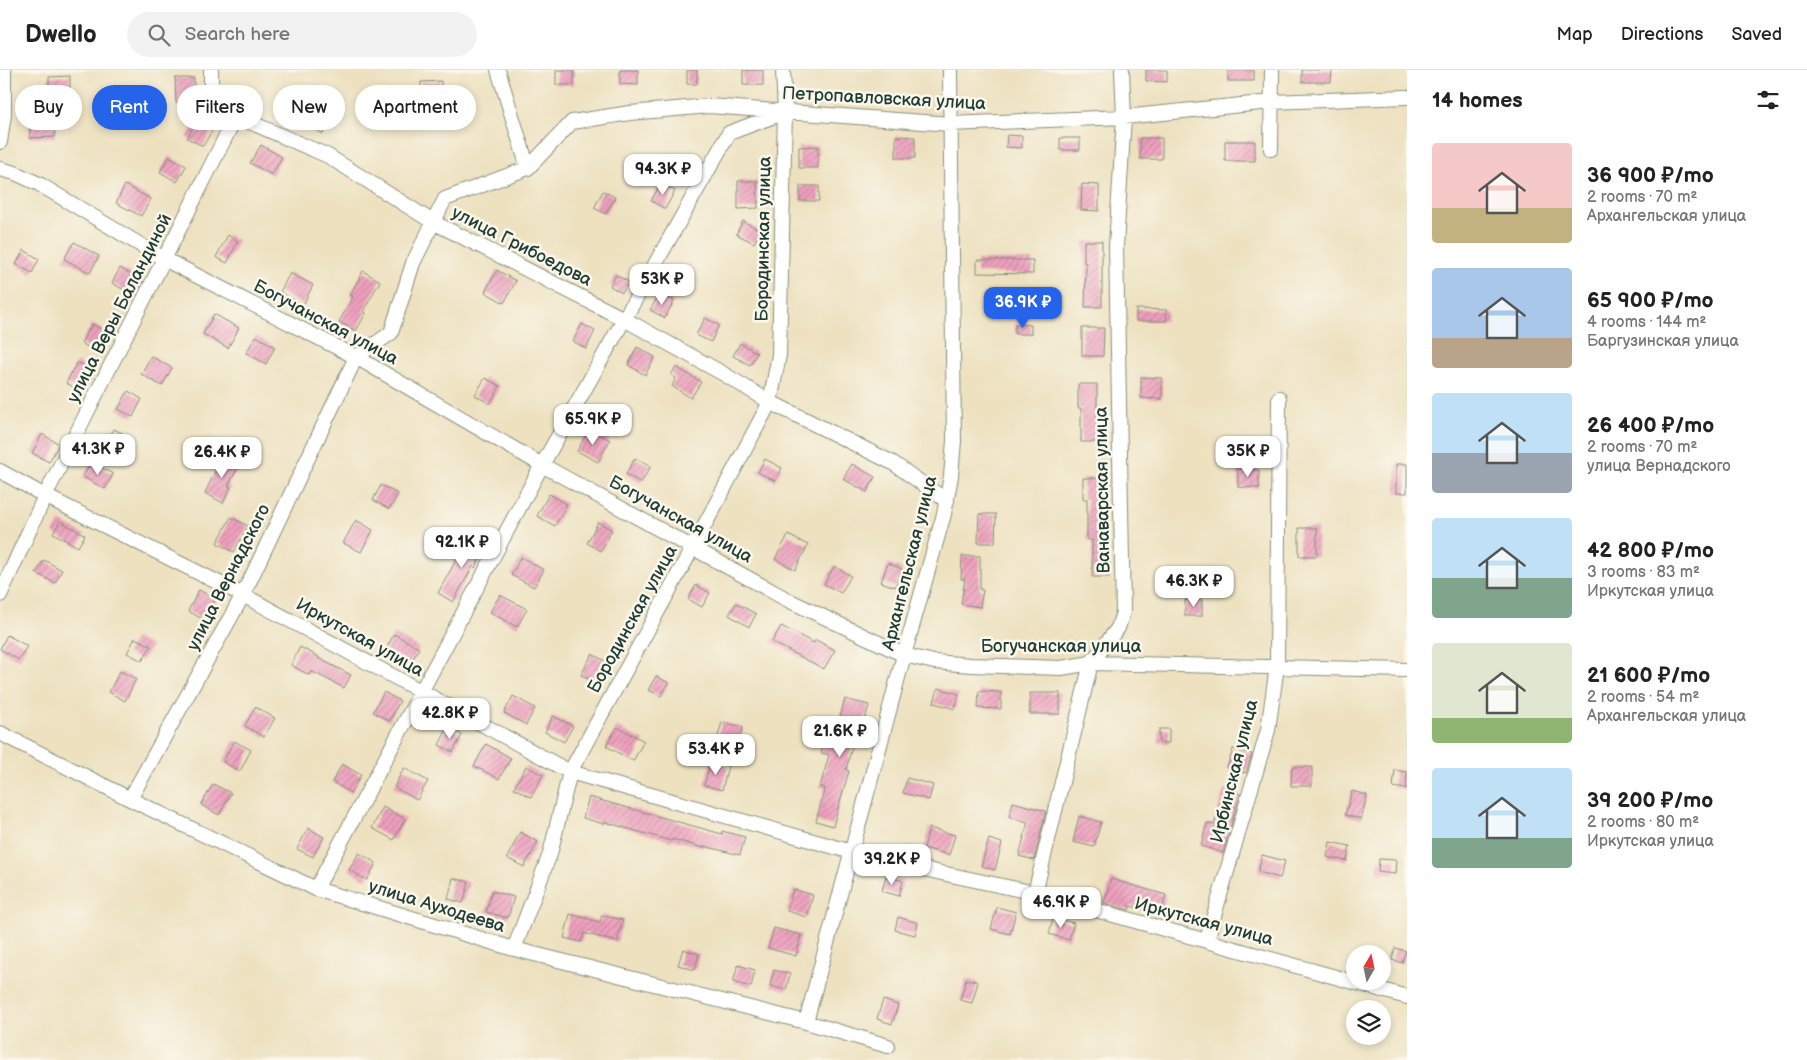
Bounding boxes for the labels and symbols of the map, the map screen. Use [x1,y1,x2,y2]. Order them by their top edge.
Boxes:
street label: Петропавловская улица [781,83,987,114]
pin: 94.3K ₽ [617,154,709,196]
street label: Бородинская улица [752,156,775,322]
street label: улица Грибоедова [448,202,596,291]
street label: улица Веры Баландиной [63,210,176,406]
pin: 53K ₽ [627,264,697,306]
street label: Богучанская улица [250,275,402,370]
pin: 36.9K ₽ [977,286,1069,329]
pin: 65.9K ₽ [547,404,639,446]
street label: Ванаварская улица [1091,406,1114,573]
pin: 41.3K ₽ [52,434,144,476]
pin: 26.4K ₽ [176,436,268,479]
pin: 35K ₽ [1213,436,1283,478]
street label: Богучанская улица [605,471,756,568]
street label: Архангельская улица [877,473,941,654]
street label: улица Вернадского [182,500,274,654]
pin: 92.1K ₽ [416,526,508,569]
street label: Бородинская улица [583,541,682,697]
pin: 46.3K ₽ [1148,566,1240,608]
street label: Иркутская улица [292,594,428,681]
street label: Богучанская улица [981,636,1142,657]
street label: Ирбинская улица [1207,697,1263,845]
pin: 42.8K ₽ [404,698,496,740]
pin: 21.6K ₽ [794,716,886,758]
pin: 53.4K ₽ [670,734,762,776]
pin: 39.2K ₽ [846,844,938,886]
street label: улица Ауходеева [366,876,508,937]
pin: 46.9K ₽ [1015,886,1107,929]
street label: Иркутская улица [1132,893,1276,950]
north arrow [1346,945,1391,990]

